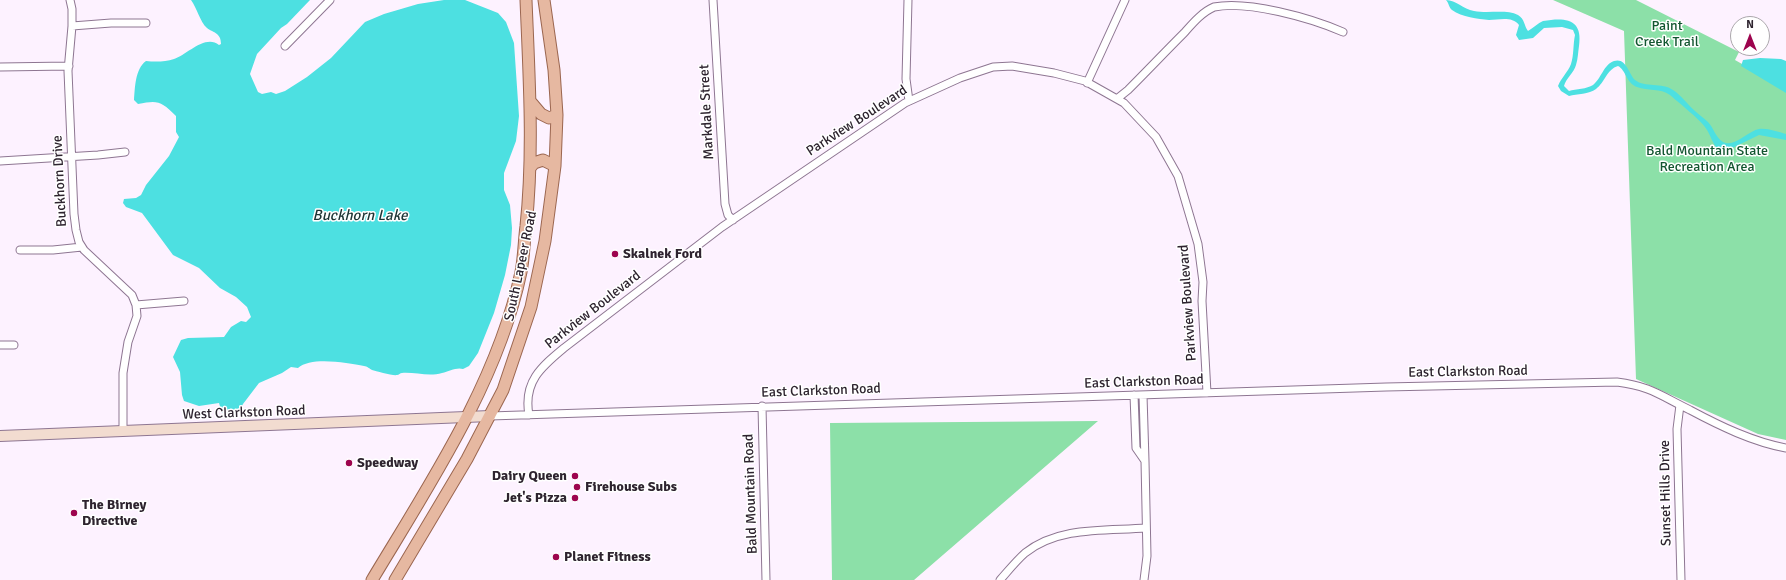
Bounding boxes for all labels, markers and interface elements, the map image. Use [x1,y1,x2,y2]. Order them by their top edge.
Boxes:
north arrow [1730,16,1770,56]
park label: Paint Creek Trail [1635,18,1699,50]
text: N [1746,18,1754,31]
street label: Markdale Street [696,64,718,160]
street label: Parkview Boulevard [803,82,911,160]
street label: Buckhorn Drive [49,135,71,227]
park label: Bald Mountain State Recreation Area [1646,143,1768,176]
water label: Buckhorn Lake [313,207,407,225]
street label: South Lapeer Road [501,209,541,323]
street label: Parkview Boulevard [1176,244,1200,362]
place label: Skalnek Ford [623,246,702,262]
marker: Skalnek Ford [610,249,620,259]
street label: Parkview Boulevard [542,267,644,353]
street label: East Clarkston Road [1408,363,1528,381]
street label: East Clarkston Road [1084,372,1204,392]
street label: East Clarkston Road [761,381,881,401]
street label: West Clarkston Road [182,402,306,424]
street label: Bald Mountain Road [741,434,761,554]
street label: Sunset Hills Drive [1657,440,1675,546]
place label: Speedway [357,455,418,471]
marker: Speedway [344,458,354,468]
place label: Dairy Queen [492,468,567,484]
marker: Dairy Queen [570,471,580,481]
place label: Firehouse Subs [585,479,677,495]
marker: Firehouse Subs [572,482,582,492]
place label: Jet's Pizza [504,490,567,506]
marker: Jet's Pizza [570,493,580,503]
place label: The Birney Directive [82,497,147,530]
marker: The Birney Directive [69,508,79,518]
place label: Planet Fitness [564,549,651,565]
marker: Planet Fitness [551,552,561,562]

